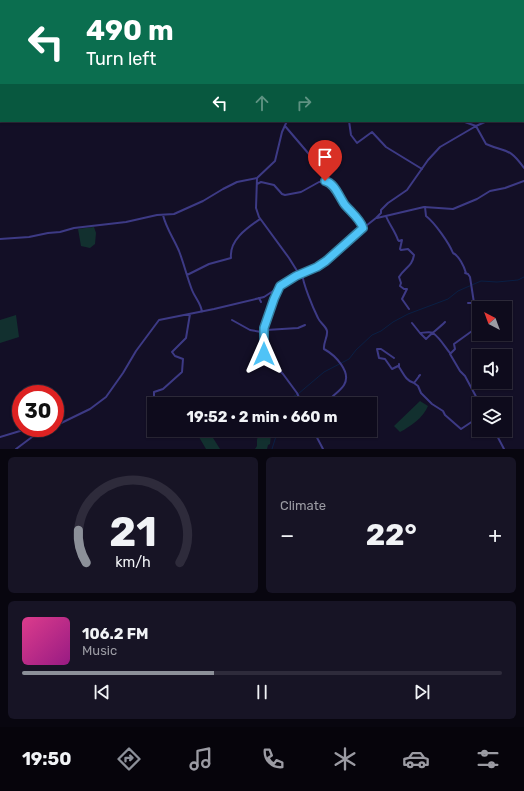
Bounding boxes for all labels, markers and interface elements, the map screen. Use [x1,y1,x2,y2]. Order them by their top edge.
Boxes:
text: 490 m [86,14,174,47]
icon: left [20,16,72,68]
text: Turn left [86,48,156,70]
icon: left [209,92,231,114]
icon: ahead [251,92,273,114]
icon: right [293,92,315,114]
pin [308,140,342,181]
icon: arrive [314,146,336,168]
north arrow [472,301,512,341]
map controls [472,301,512,437]
position arrow [243,333,285,375]
button: sound [472,349,512,389]
speed limit sign: 30 [12,385,64,437]
button: layers [472,397,512,437]
text: 19:52 · 2 min · 660 m [187,408,337,426]
text: Climate [280,498,326,513]
text: 21 [109,507,157,556]
text: 22° [366,517,417,553]
text: − [280,522,294,549]
text: + [488,522,502,549]
text: km/h [115,554,151,571]
text: 106.2 FM [82,625,148,643]
text: Music [82,643,117,658]
icon: previous [91,681,113,703]
icon: pause [251,681,273,703]
icon: next [411,681,433,703]
icon: directions [115,745,143,773]
icon: music [187,745,215,773]
icon: phone [259,745,287,773]
icon: climate [331,745,359,773]
icon: car [402,745,430,773]
icon: filters [474,745,502,773]
text: 19:50 [22,748,71,770]

